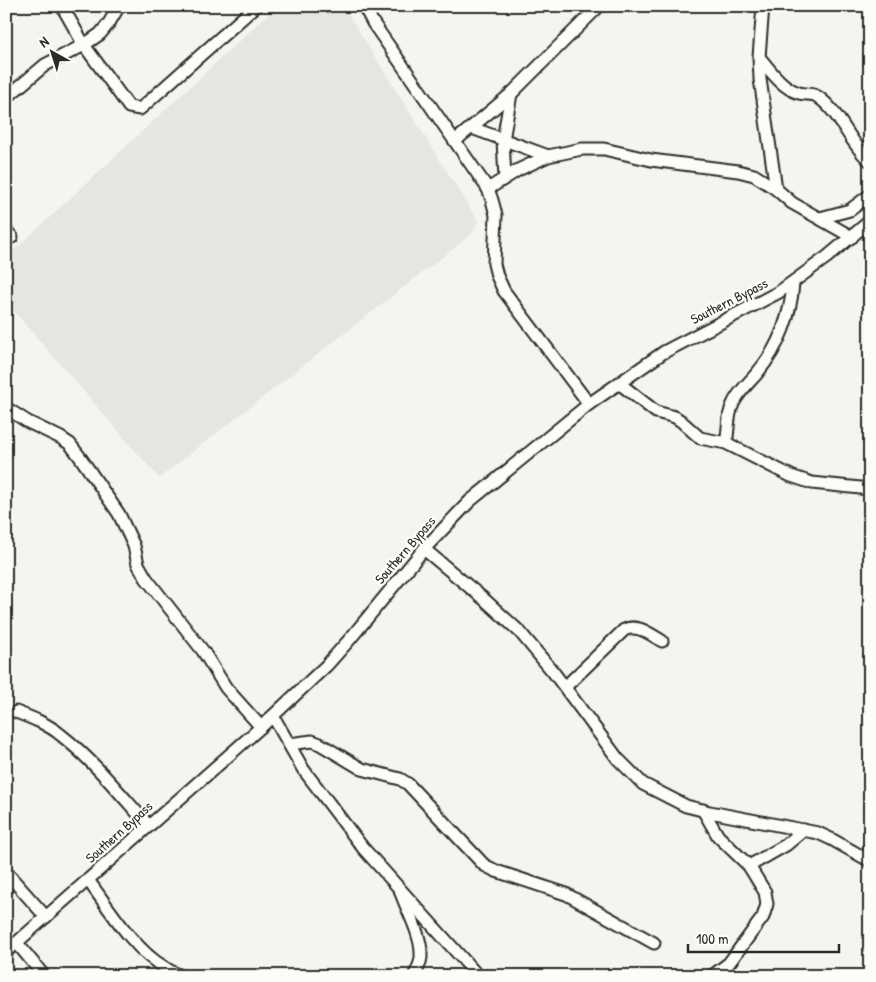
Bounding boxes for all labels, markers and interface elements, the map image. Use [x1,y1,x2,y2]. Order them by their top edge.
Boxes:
north arrow [28,28,78,78]
text: N [35,31,53,51]
street label: Southern Bypass [687,273,771,329]
street label: Southern Bypass [370,512,440,588]
street label: Southern Bypass [81,796,157,868]
scale bar [688,922,840,954]
text: 100 m [696,928,729,949]

